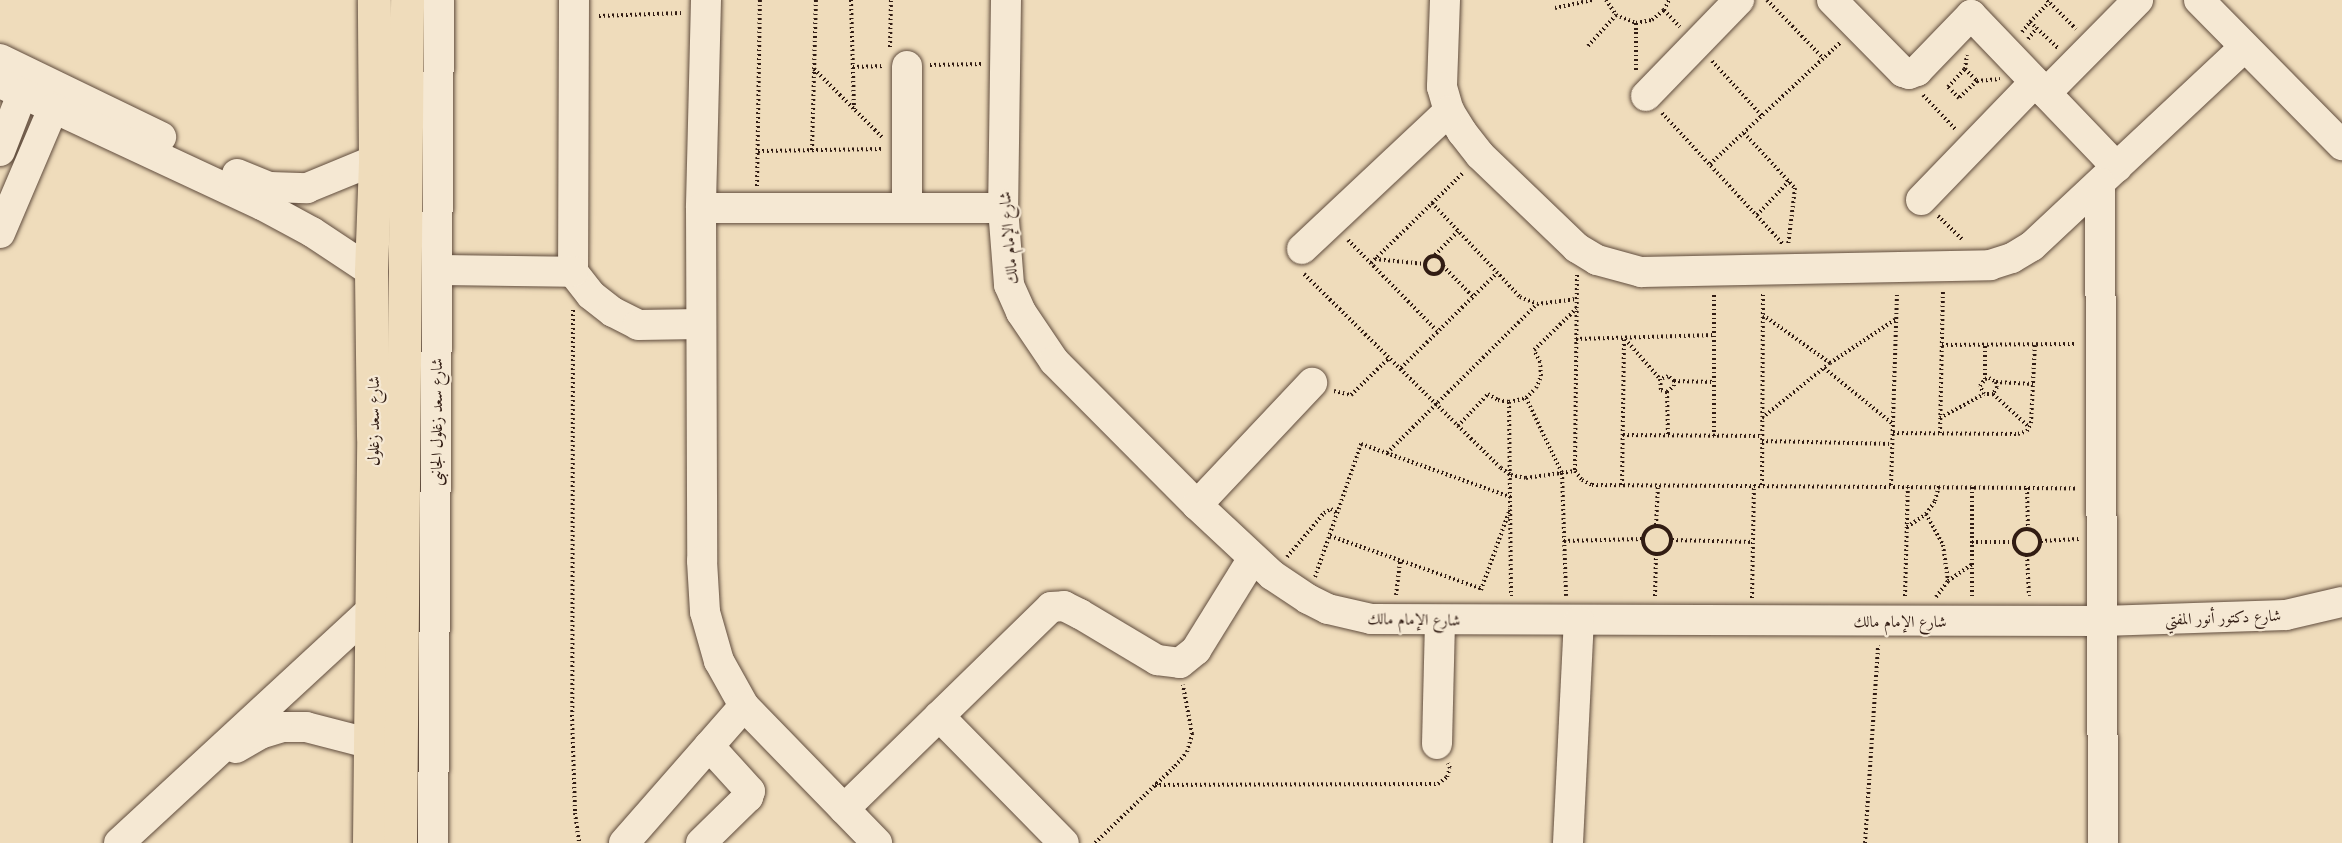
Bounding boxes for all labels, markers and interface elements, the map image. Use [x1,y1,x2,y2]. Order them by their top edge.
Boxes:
street label: شارع الإمام مالك [994,191,1022,285]
street label: شارع سعد زغلول الجانبى [426,358,446,486]
street label: شارع سعد زغلول [363,376,383,466]
street label: شارع دكتور أنور المفتي [2164,605,2282,629]
street label: شارع الإمام مالك [1367,609,1461,629]
street label: شارع الإمام مالك [1853,611,1947,631]

